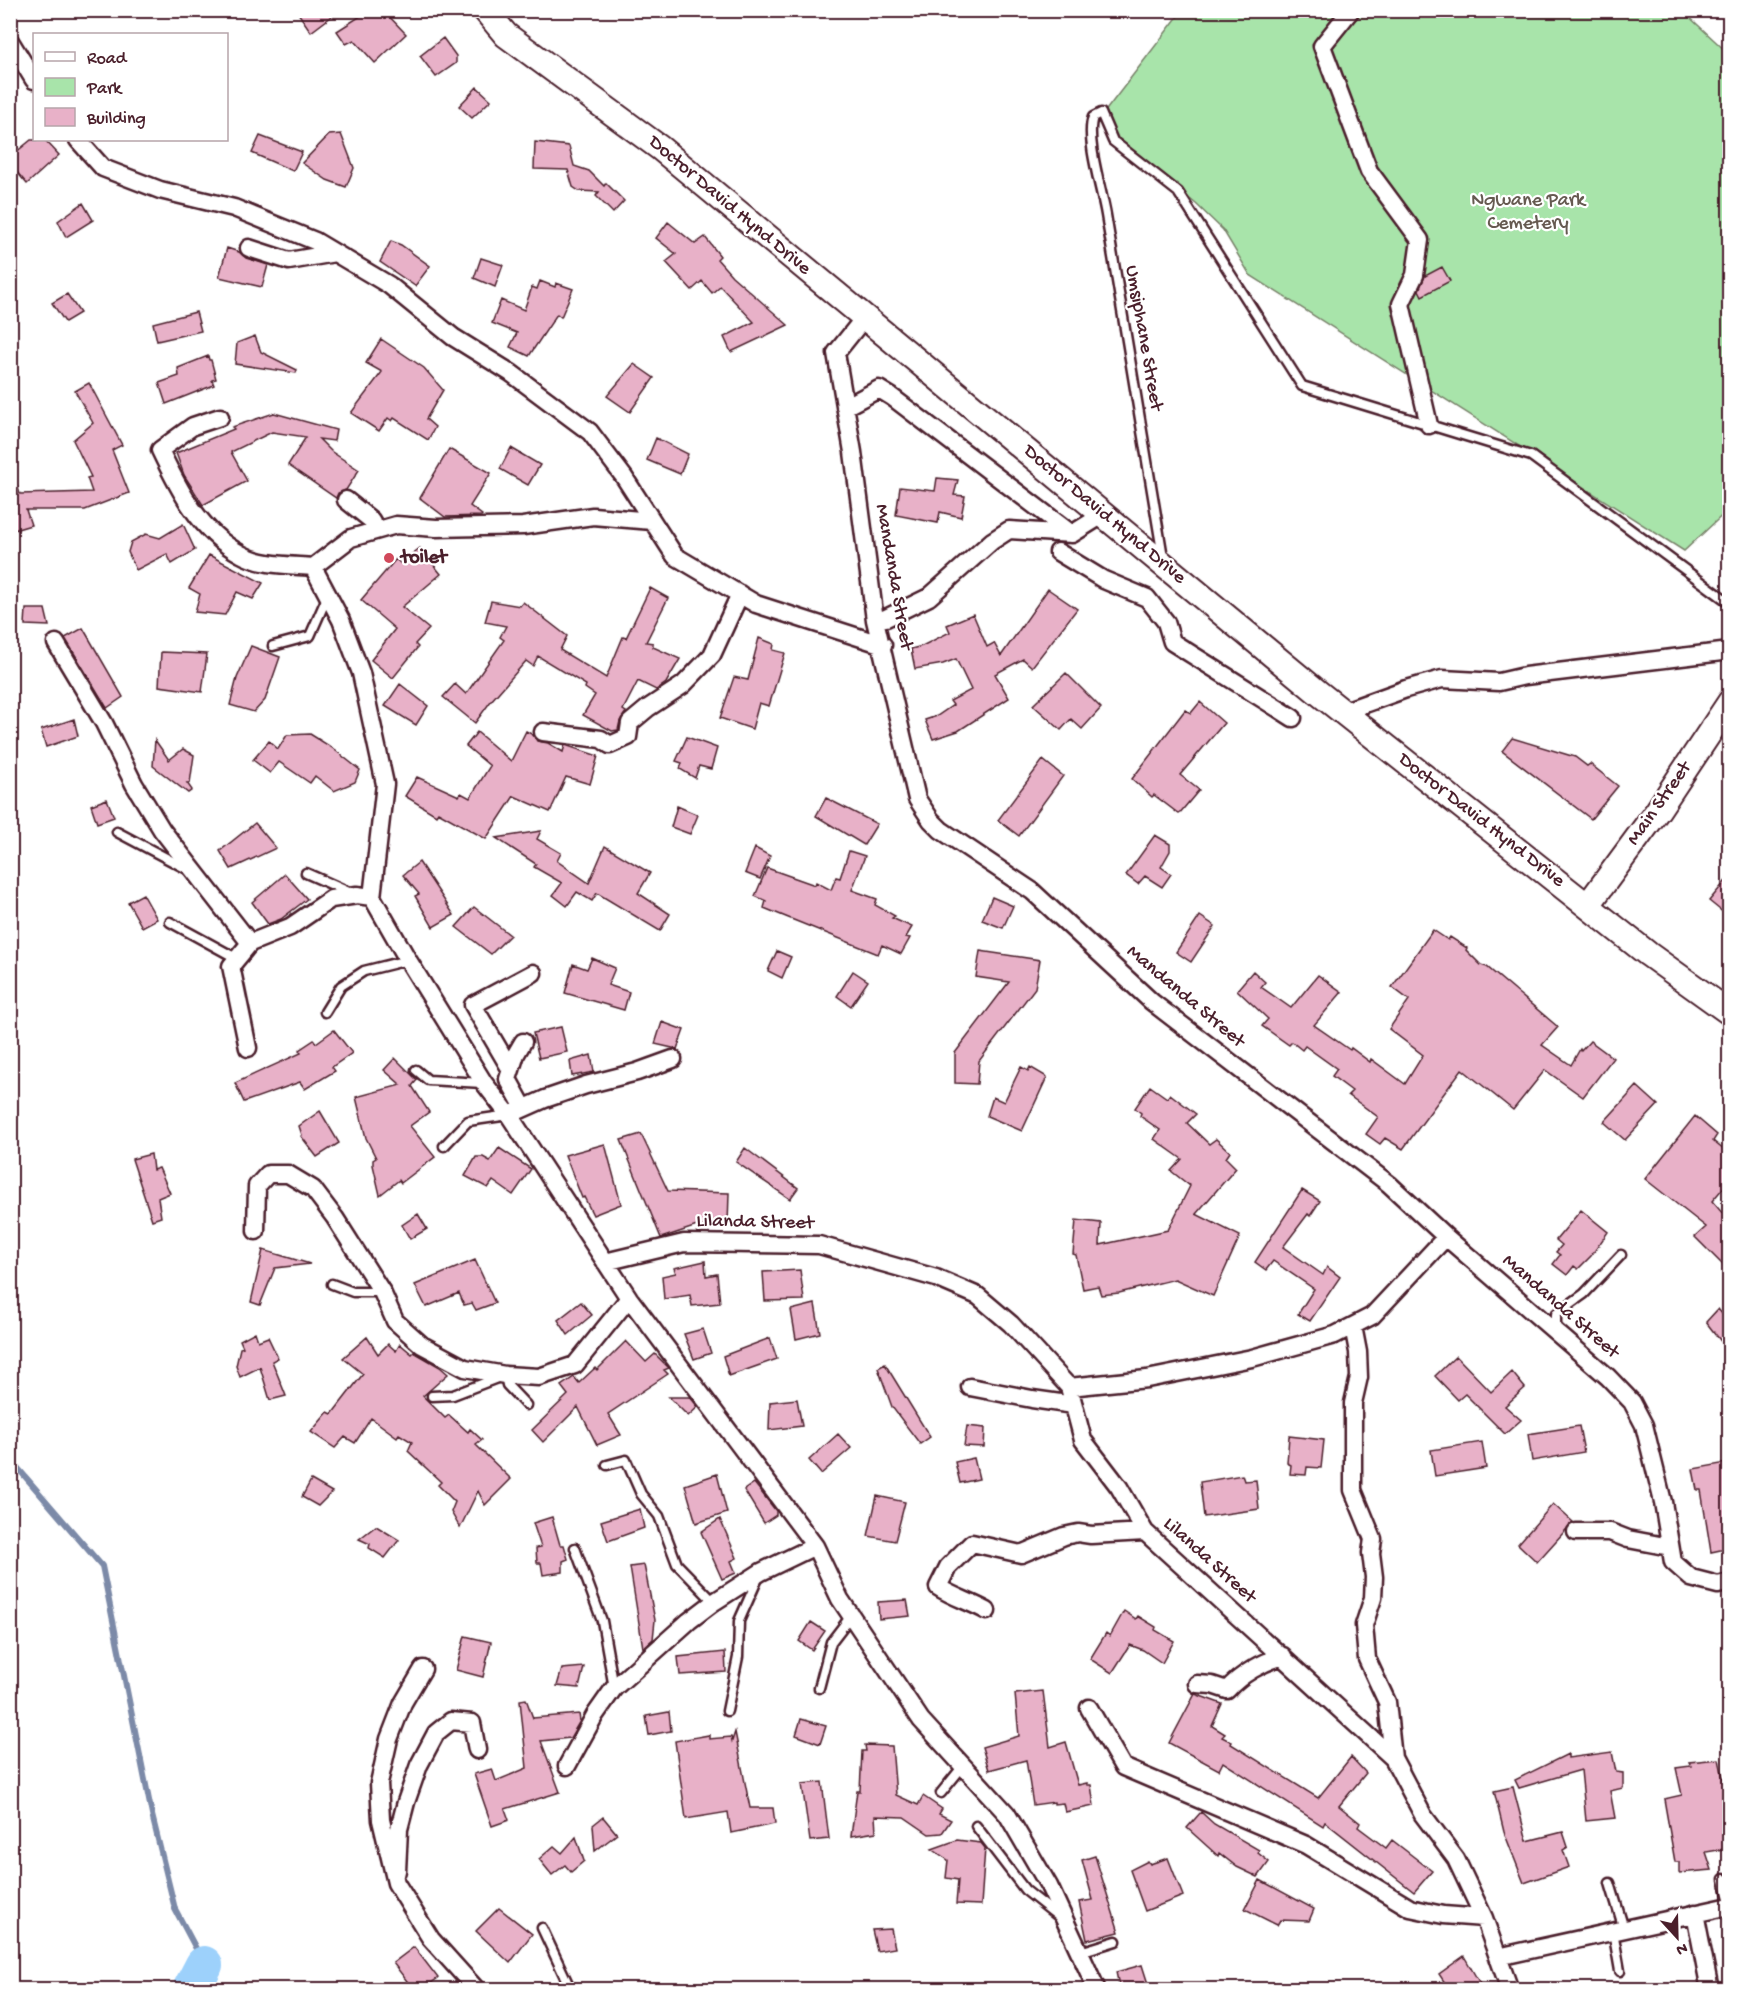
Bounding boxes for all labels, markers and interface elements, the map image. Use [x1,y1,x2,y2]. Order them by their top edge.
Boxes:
legend [33,33,228,141]
text: Road [87,49,128,70]
text: Park [86,79,123,100]
text: Building [86,109,146,130]
street label: Doctor David Hynd Drive [642,130,815,281]
park label: Ngwane Park Cemetery [1471,190,1587,236]
street label: Umsiphane Street [1119,264,1167,414]
street label: Doctor David Hynd Drive [1017,439,1190,590]
street label: Mandanda Street [869,502,917,654]
place label: toilet [399,547,449,570]
marker: toilet [382,551,396,565]
street label: Doctor David Hynd Drive [1392,748,1569,894]
street label: Main Street [1623,756,1698,850]
street label: Mandanda Street [1121,941,1250,1054]
street label: Lilanda Street [696,1210,816,1236]
street label: Mandanda Street [1497,1250,1625,1365]
street label: Lilanda Street [1158,1513,1262,1610]
north arrow [1647,1907,1707,1967]
text: N [1672,1937,1690,1959]

